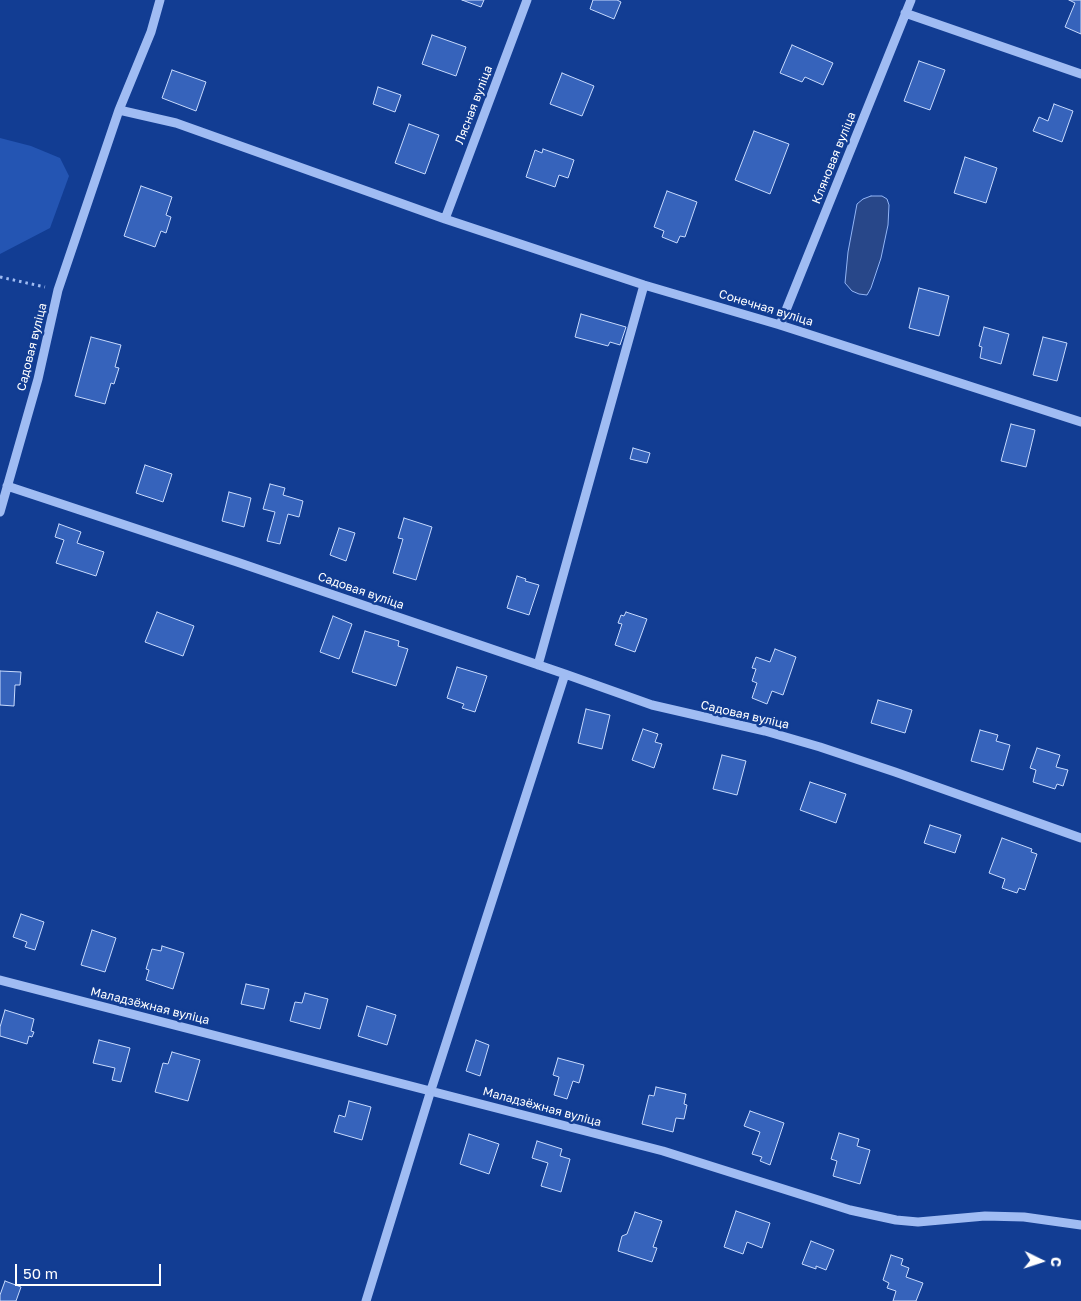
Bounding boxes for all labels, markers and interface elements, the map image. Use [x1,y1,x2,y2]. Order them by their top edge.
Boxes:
street label: Лясная вуліца [452,63,496,147]
street label: Кляновая вуліца [809,110,859,206]
street label: Сонечная вуліца [717,287,815,329]
street label: Садовая вуліца [14,301,50,393]
street label: Садовая вуліца [316,569,406,613]
street label: Садовая вуліца [699,698,791,732]
street label: Маладзёжная вуліца [89,984,211,1028]
street label: Маладзёжная вуліца [481,1084,603,1130]
north arrow [1016,1236,1066,1286]
scale bar [18,1254,164,1286]
text: С [1048,1257,1065,1268]
text: 50 m [23,1264,58,1282]

